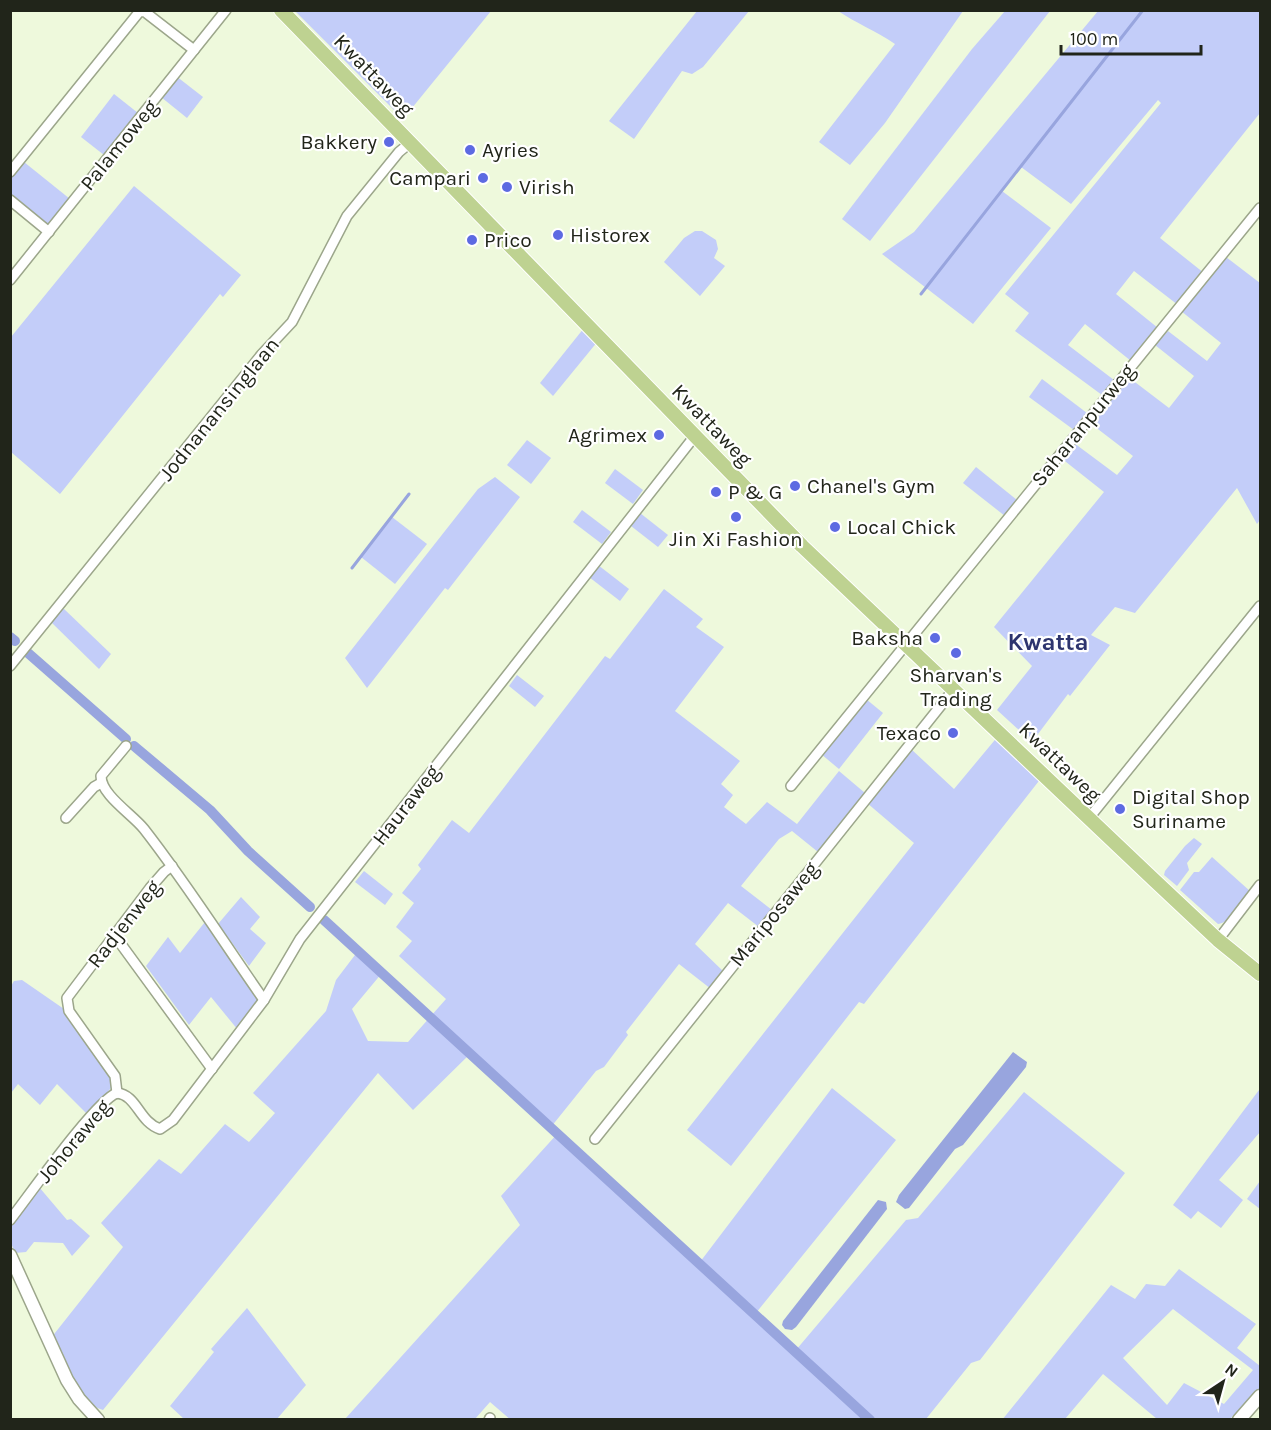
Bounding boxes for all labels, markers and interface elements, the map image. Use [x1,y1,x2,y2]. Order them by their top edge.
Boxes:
scale bar [1061,18,1200,56]
text: 100 m [1070,28,1118,50]
street label: Kwattaweg [329,29,419,121]
street label: Palamoweg [75,95,163,195]
place label: Bakkery [301,130,377,154]
marker: Bakkery [382,135,396,149]
place label: Ayries [482,138,539,162]
marker: Ayries [463,143,477,157]
place label: Campari [389,166,471,190]
marker: Campari [476,171,490,185]
place label: Virish [519,175,575,199]
marker: Virish [500,180,514,194]
place label: Historex [570,223,650,247]
place label: Prico [484,228,532,252]
marker: Historex [551,228,565,242]
marker: Prico [465,233,479,247]
street label: Jodnanansinglaan [154,333,284,485]
street label: Saharanpurweg [1026,359,1140,491]
street label: Kwattaweg [667,379,757,471]
place label: Agrimex [568,423,647,447]
marker: Agrimex [652,428,666,442]
place label: Chanel's Gym [807,474,935,498]
marker: Chanel's Gym [788,479,802,493]
place label: P & G [728,480,782,504]
marker: P & G [709,485,723,499]
marker: Jin Xi Fashion [729,510,743,524]
place label: Local Chick [847,515,956,539]
marker: Local Chick [828,520,842,534]
place label: Jin Xi Fashion [669,527,803,551]
place label: Baksha [851,626,923,650]
district label: Kwatta [1008,628,1088,656]
marker: Baksha [928,631,942,645]
marker: Sharvan's Trading [949,646,963,660]
place label: Sharvan's Trading [909,663,1003,711]
street label: Kwattaweg [1014,717,1106,807]
place label: Texaco [877,721,941,745]
marker: Texaco [946,726,960,740]
street label: Hauraweg [367,760,445,850]
place label: Digital Shop Suriname [1132,785,1250,833]
marker: Digital Shop Suriname [1113,802,1127,816]
street label: Mariposaweg [725,857,824,971]
street label: Radjenweg [82,875,166,973]
street label: Johoraweg [32,1094,116,1187]
north arrow [1193,1352,1253,1412]
text: N [1221,1359,1242,1381]

